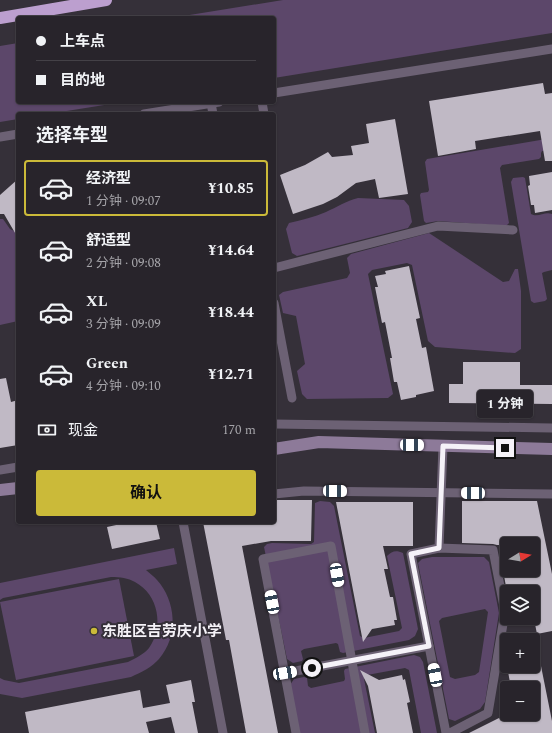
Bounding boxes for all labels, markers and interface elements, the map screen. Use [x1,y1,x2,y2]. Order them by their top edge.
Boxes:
text: 上车点 [60,30,105,53]
text: 目的地 [60,69,105,92]
text: 选择车型 [36,122,108,149]
text: 经济型 [86,167,131,190]
icon: car [38,170,74,206]
text: ¥10.85 [208,177,254,200]
text: 1 分钟 · 09:07 [86,191,161,211]
text: 舒适型 [86,229,131,252]
icon: car [38,232,74,268]
text: ¥14.64 [208,239,254,262]
text: 2 分钟 · 09:08 [86,253,161,273]
text: XL [86,290,107,313]
icon: car [38,294,74,330]
text: ¥18.44 [208,301,254,324]
text: 3 分钟 · 09:09 [86,314,161,334]
text: Green [86,352,128,375]
icon: car [38,356,74,392]
text: ¥12.71 [208,363,254,386]
text: 4 分钟 · 09:10 [86,376,161,396]
callout: 1 分钟 [477,390,533,418]
text: 1 分钟 [487,394,523,414]
icon: cash [36,419,58,441]
text: 现金 [68,419,98,442]
text: 170 m [222,420,256,440]
car [400,439,424,451]
route end [496,439,514,457]
button: 确认 [36,470,256,516]
car [323,485,347,497]
car [461,487,485,499]
north arrow [500,537,540,577]
map controls [500,537,540,721]
car [329,562,345,588]
button: layers [500,585,540,625]
car [264,589,280,615]
place label: 东胜区吉劳庆小学 [102,620,222,643]
marker: 东胜区吉劳庆小学 [89,626,99,636]
button: + [500,633,540,673]
route start [303,659,321,677]
car [427,662,443,688]
car [272,665,298,681]
button: − [500,681,540,721]

